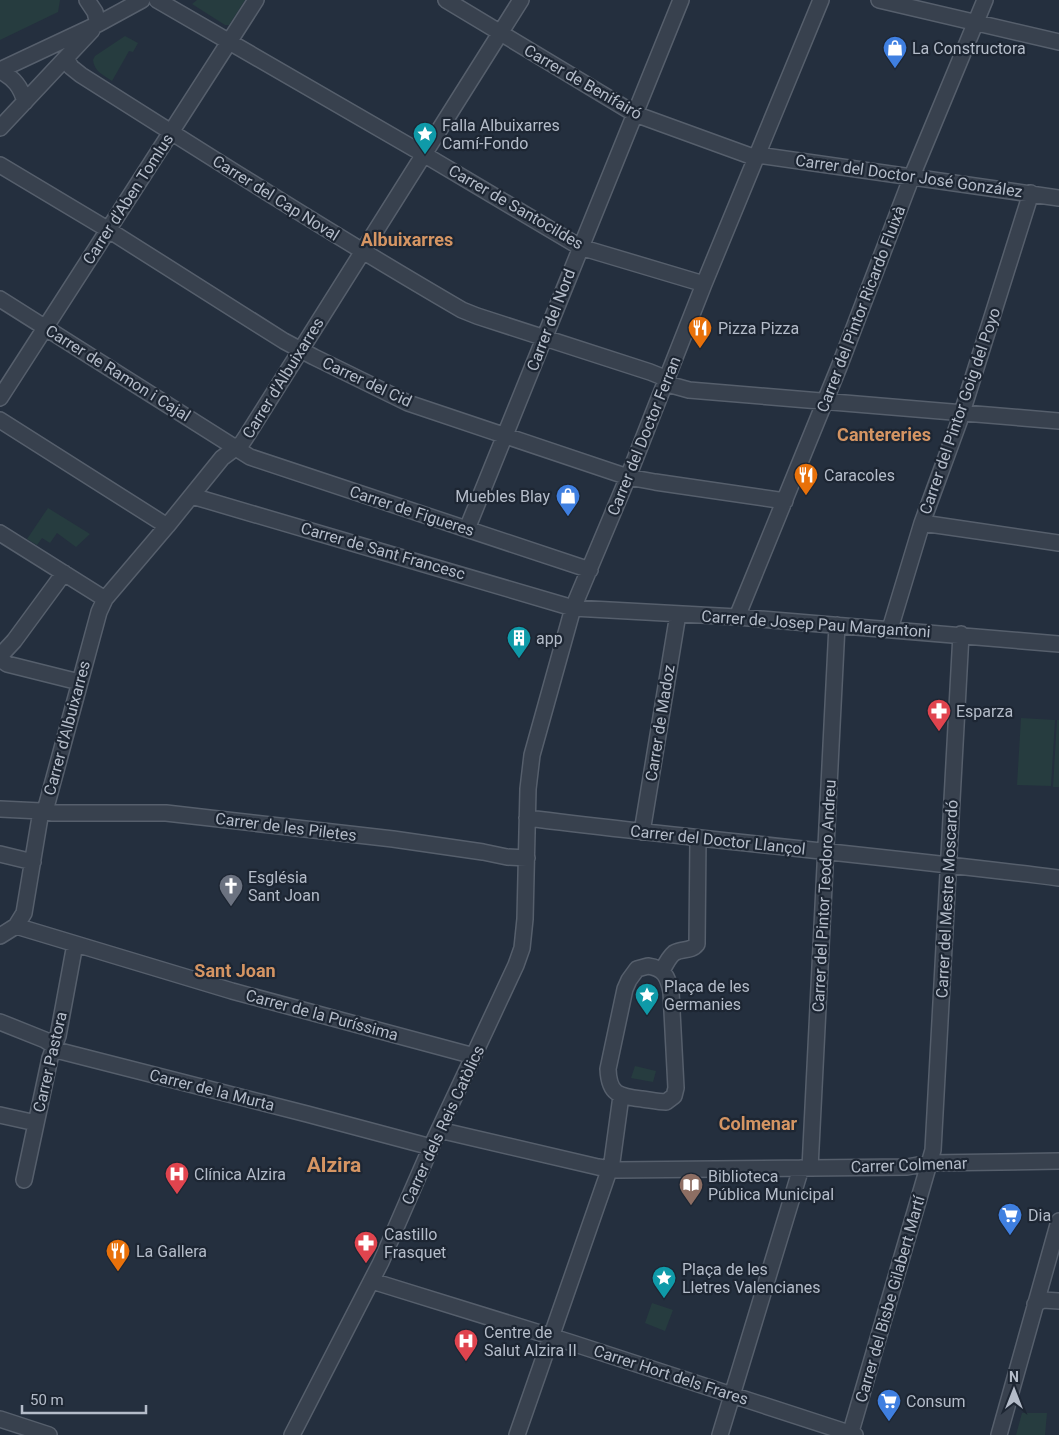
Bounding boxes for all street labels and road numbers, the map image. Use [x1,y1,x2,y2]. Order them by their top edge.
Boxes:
street label: Carrer de Benifairó [521,41,645,123]
street label: Carrer d'Aben Tomlus [79,130,177,268]
street label: Carrer del Cap Noval [209,151,343,245]
street label: Carrer del Doctor José González [794,151,1024,201]
street label: Carrer de Santocildes [445,161,587,253]
street label: Carrer del Pintor Ricardo Fluixà [813,203,909,415]
street label: Carrer del Nord [523,266,579,374]
street label: Carrer del Pintor Goig del Poyo [916,305,1004,517]
street label: Carrer d'Albuixarres [238,314,328,442]
street label: Carrer de Ramon i Cajal [42,321,194,425]
street label: Carrer del Cid [319,353,415,411]
street label: Carrer del Doctor Ferran [603,354,685,518]
street label: Carrer de Figueres [347,482,477,540]
street label: Carrer de Sant Francesc [299,518,467,584]
street label: Carrer de Josep Pau Margantoni [701,607,931,641]
street label: Carrer d'Albuixarres [40,659,94,797]
street label: Carrer de Madoz [641,663,679,783]
street label: Carrer del Pintor Teodoro Andreu [808,779,840,1013]
street label: Carrer del Mestre Moscardó [932,799,962,999]
street label: Carrer de les Piletes [214,809,358,845]
street label: Carrer del Doctor Llançol [629,821,807,859]
street label: Carrer de la Puríssima [244,985,400,1045]
street label: Carrer Pastora [29,1010,71,1114]
street label: Carrer dels Reis Catòlics [398,1042,488,1208]
street label: Carrer de la Murta [147,1065,277,1115]
street label: Carrer Colmenar [850,1153,968,1177]
street label: Carrer del Bisbe Gilabert Martí [851,1192,929,1405]
street label: Carrer Hort dels Frares [591,1341,751,1409]

